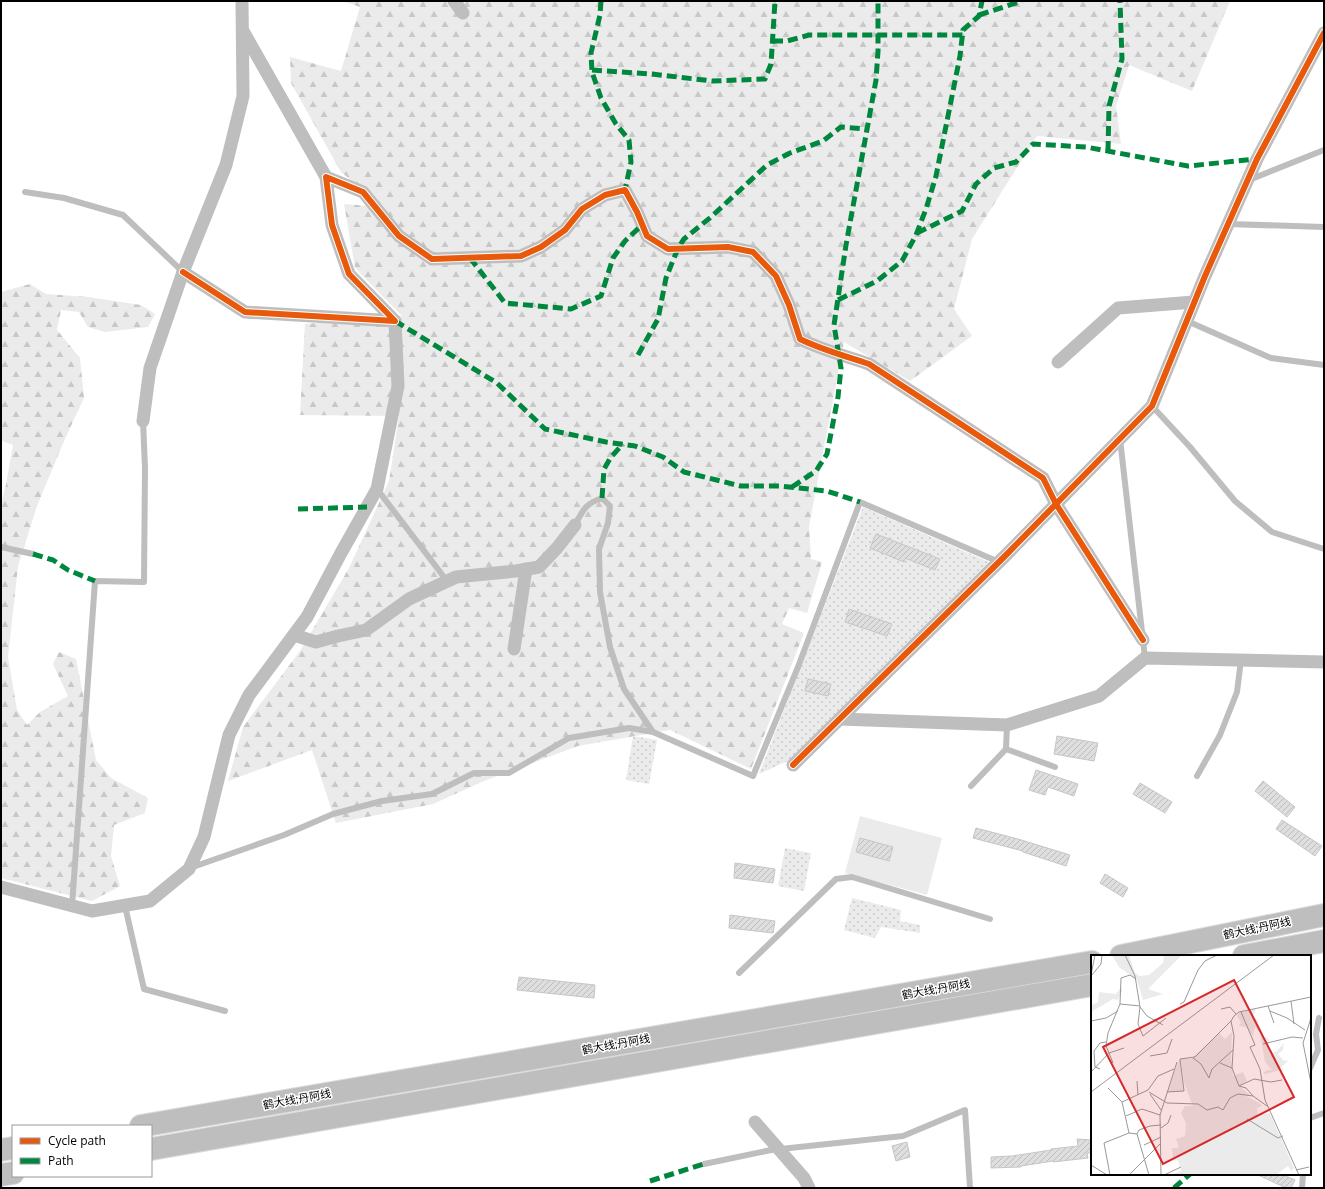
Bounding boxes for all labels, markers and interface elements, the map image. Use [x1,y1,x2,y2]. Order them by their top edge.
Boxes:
street label: 鹤大线;丹阿线 [1222,913,1292,942]
inset map [1091,955,1311,1175]
street label: 鹤大线;丹阿线 [901,975,971,1002]
street label: 鹤大线;丹阿线 [581,1030,651,1057]
street label: 鹤大线;丹阿线 [262,1085,332,1112]
legend [12,1125,152,1177]
text: Cycle path [48,1132,106,1149]
text: Path [48,1152,74,1169]

